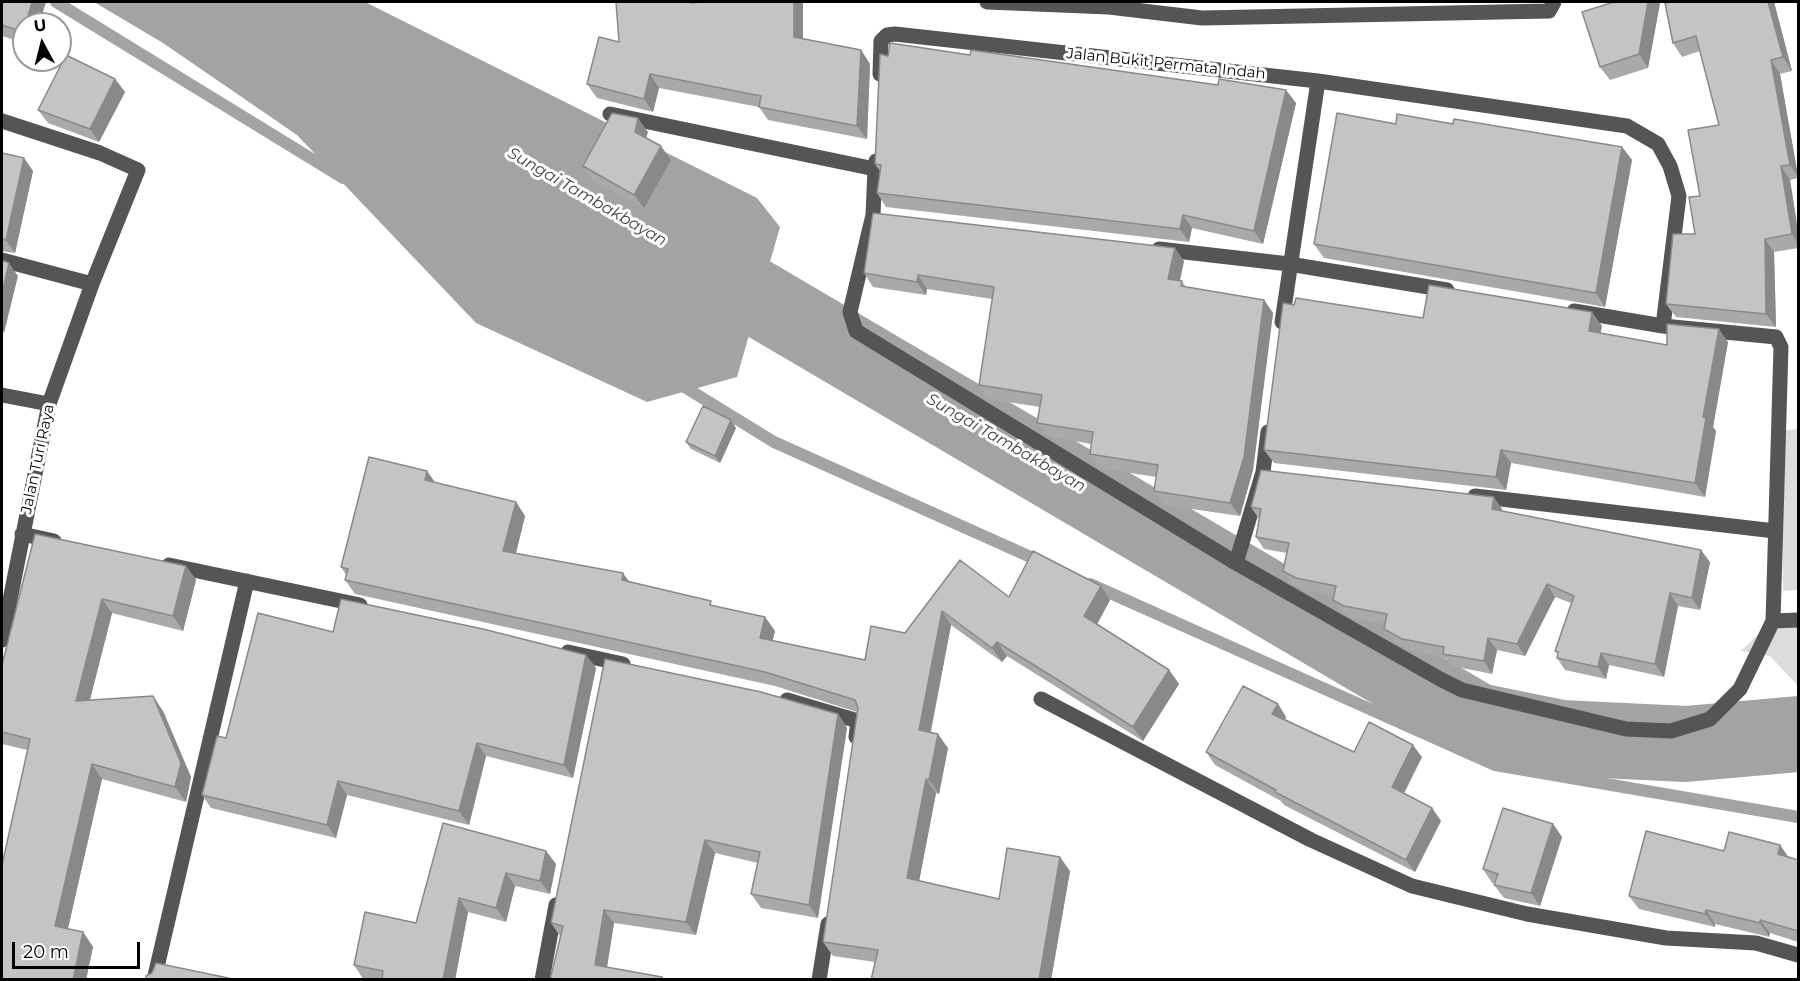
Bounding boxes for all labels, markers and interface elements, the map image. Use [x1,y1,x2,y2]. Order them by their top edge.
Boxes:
north arrow [12,12,72,72]
text: U [33,15,47,36]
street label: Jalan Bukit Permata Indah [1065,45,1267,83]
water label: Sungai Tambakbayan [504,143,670,251]
water label: Sungai Tambakbayan [923,389,1089,497]
street label: Jalan Turi Raya [18,403,58,515]
scale bar [15,930,142,968]
text: 20 m [23,941,69,963]

